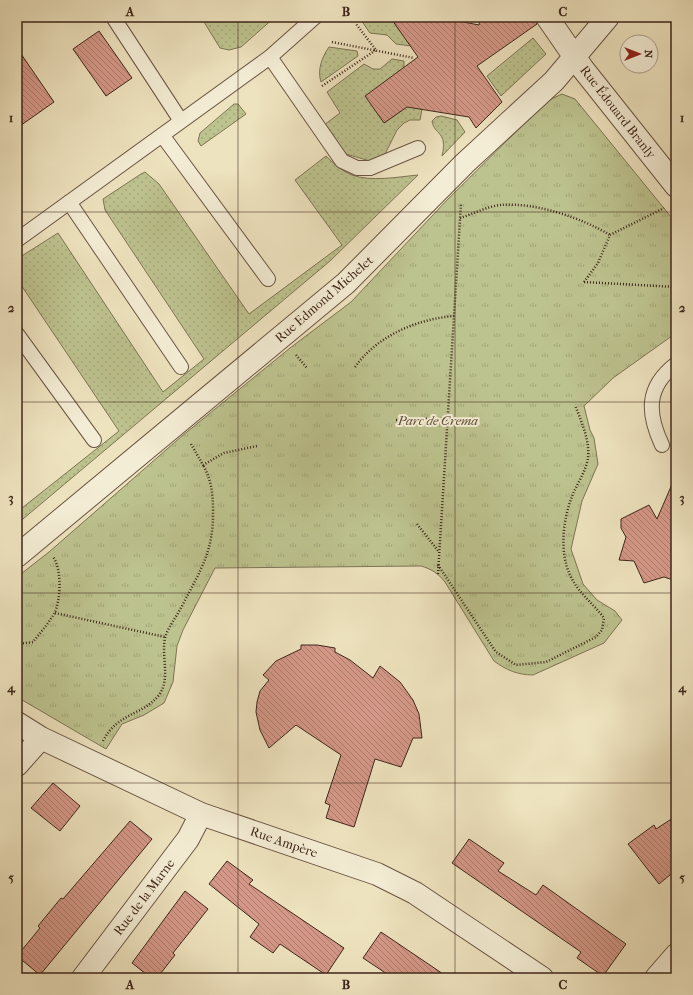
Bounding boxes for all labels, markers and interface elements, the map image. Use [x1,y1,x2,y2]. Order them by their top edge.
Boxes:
text: A [125,4,135,19]
text: B [342,4,351,19]
text: C [559,4,568,19]
north arrow [619,34,659,74]
text: N [642,50,655,59]
street label: Rue Édouard Branly [577,63,660,162]
text: 1 [9,110,14,125]
text: 1 [680,110,685,125]
street label: Rue Edmond Michelet [272,252,376,346]
text: 2 [8,300,15,315]
text: 2 [679,300,686,315]
park label: Parc de Crema [397,413,478,428]
text: 3 [8,490,14,506]
text: 3 [679,490,685,506]
text: 4 [6,680,16,696]
text: 4 [677,680,687,696]
street label: Rue Ampère [248,823,320,861]
street label: Rue de la Marne [110,855,178,938]
text: 5 [8,870,14,885]
text: 5 [679,870,685,885]
text: A [125,977,135,992]
text: B [342,977,351,992]
text: C [559,977,568,992]

